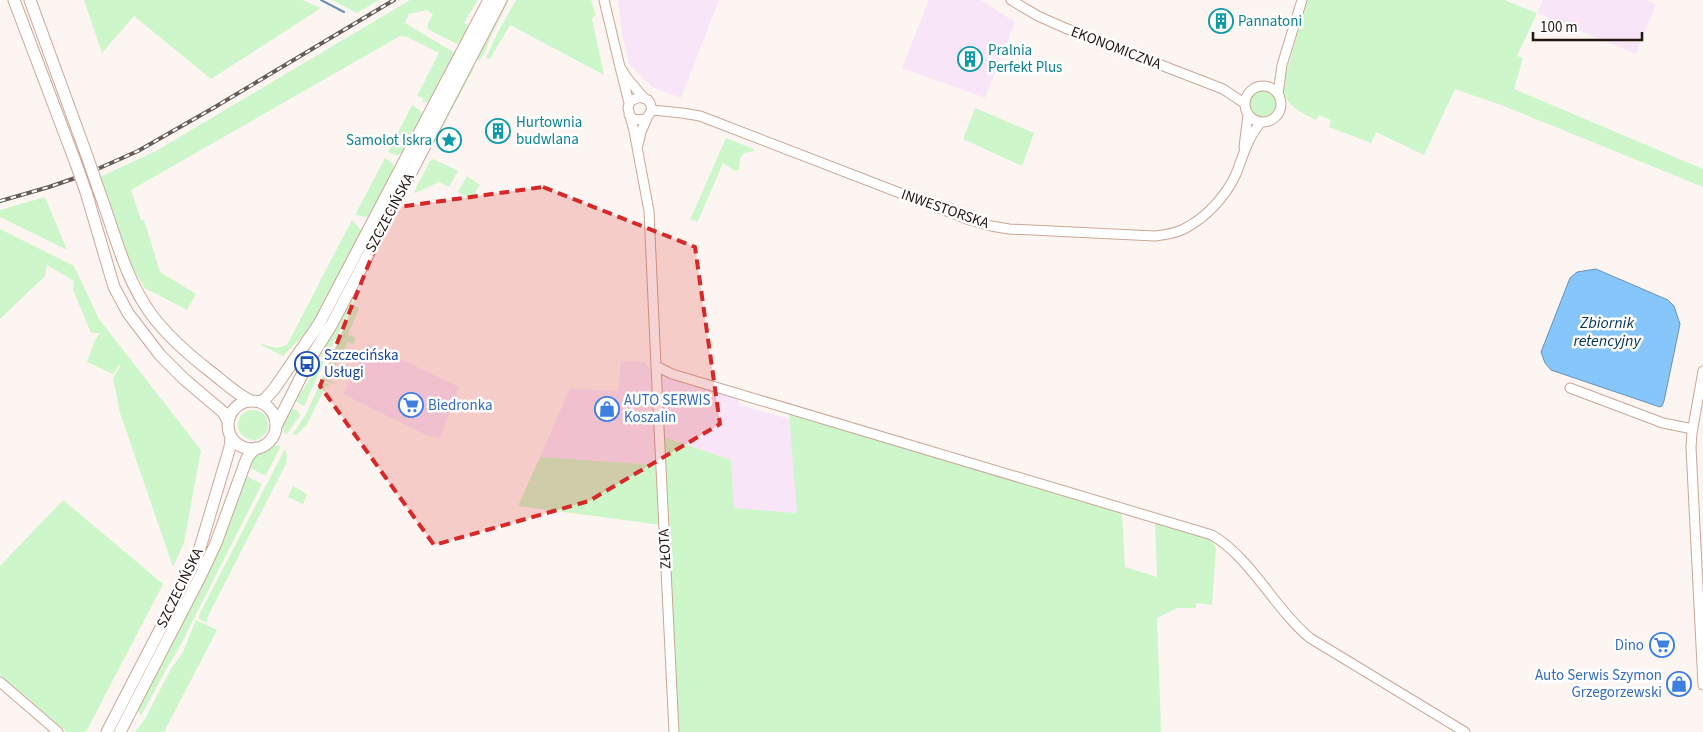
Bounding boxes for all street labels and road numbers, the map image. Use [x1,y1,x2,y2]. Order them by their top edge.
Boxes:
street label: EKONOMICZNA [1068,21,1165,75]
street label: SZCZECIŃSKA [360,169,420,256]
street label: INWESTORSKA [898,184,993,234]
street label: ZŁOTA [653,527,677,570]
street label: SZCZECIŃSKA [151,543,209,632]

